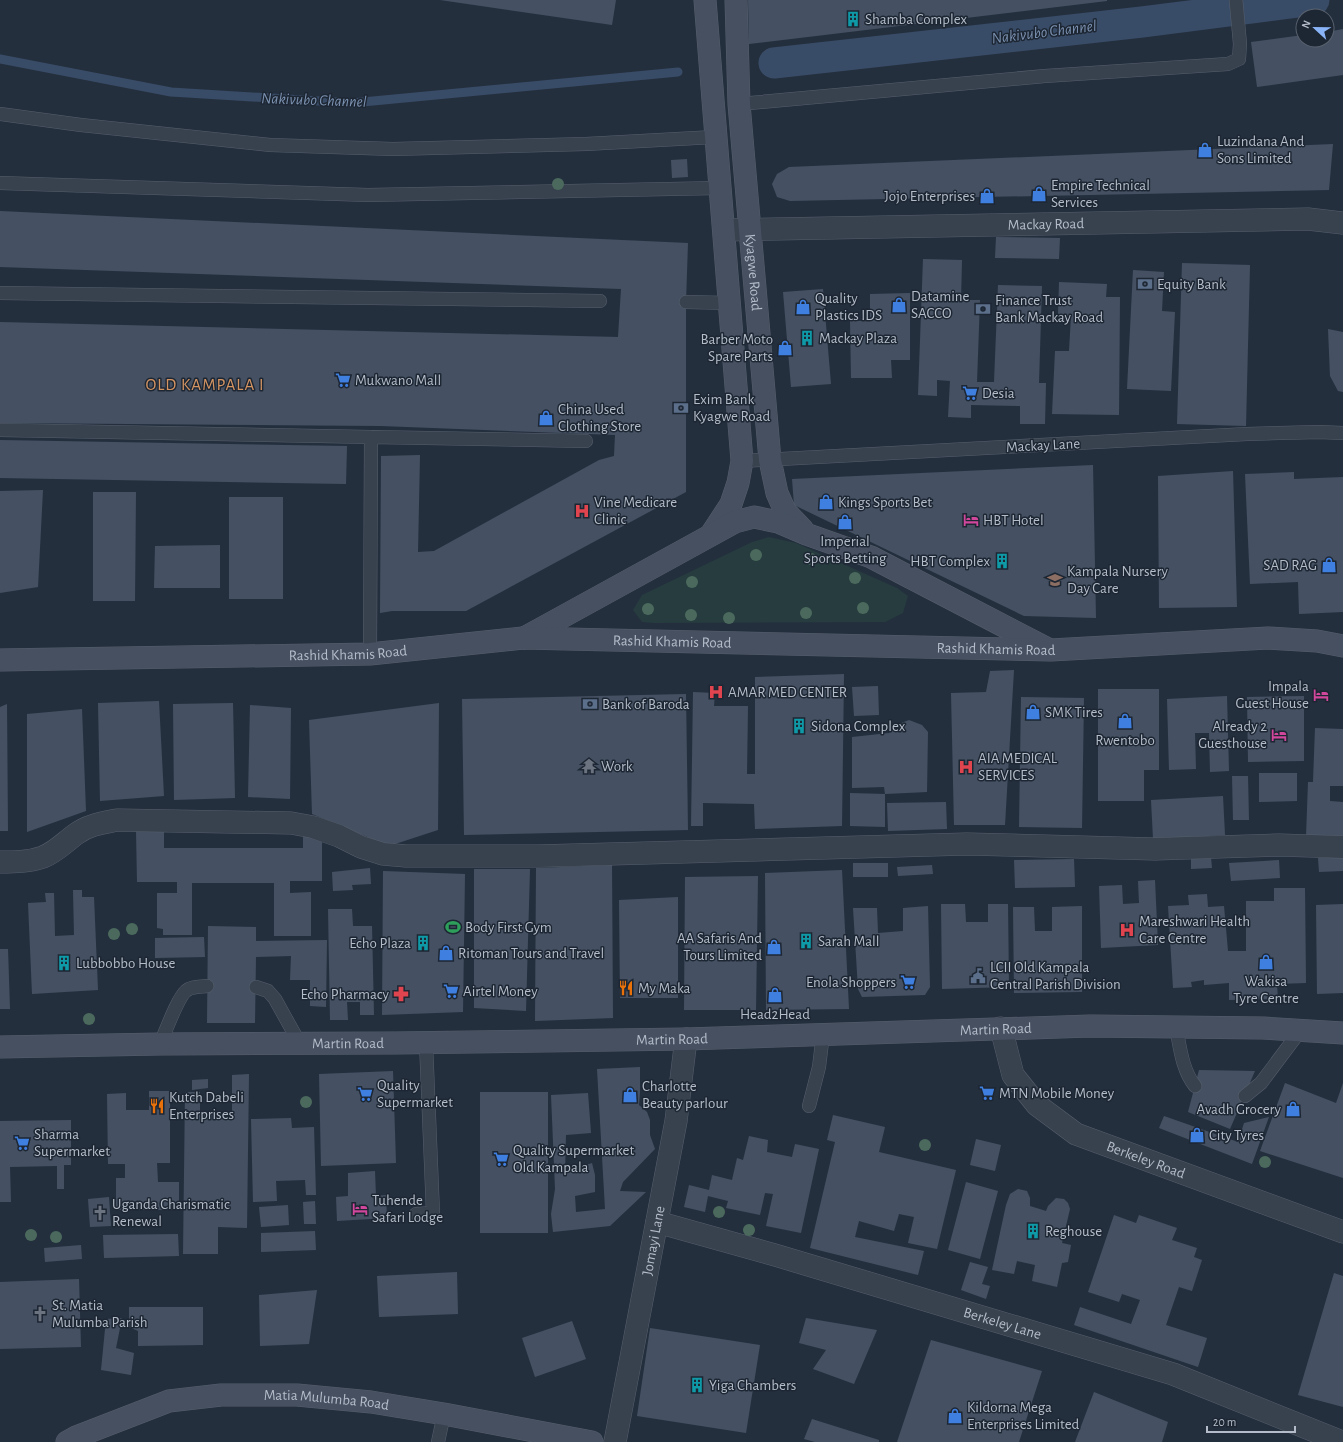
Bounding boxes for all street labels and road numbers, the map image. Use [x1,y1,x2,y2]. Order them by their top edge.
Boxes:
street label: Mackay Road [1008,216,1085,233]
street label: Kyagwe Road [742,233,764,312]
street label: Mackay Lane [1006,436,1081,455]
street label: Rashid Khamis Road [613,633,732,651]
street label: Rashid Khamis Road [937,640,1056,658]
street label: Rashid Khamis Road [289,643,408,663]
street label: Martin Road [960,1021,1032,1038]
street label: Martin Road [636,1031,708,1048]
street label: Martin Road [312,1036,384,1051]
street label: Berkeley Road [1104,1139,1187,1181]
street label: Jomayi Lane [640,1205,668,1277]
street label: Berkeley Lane [962,1305,1043,1342]
street label: Matia Mulumba Road [264,1388,390,1413]

